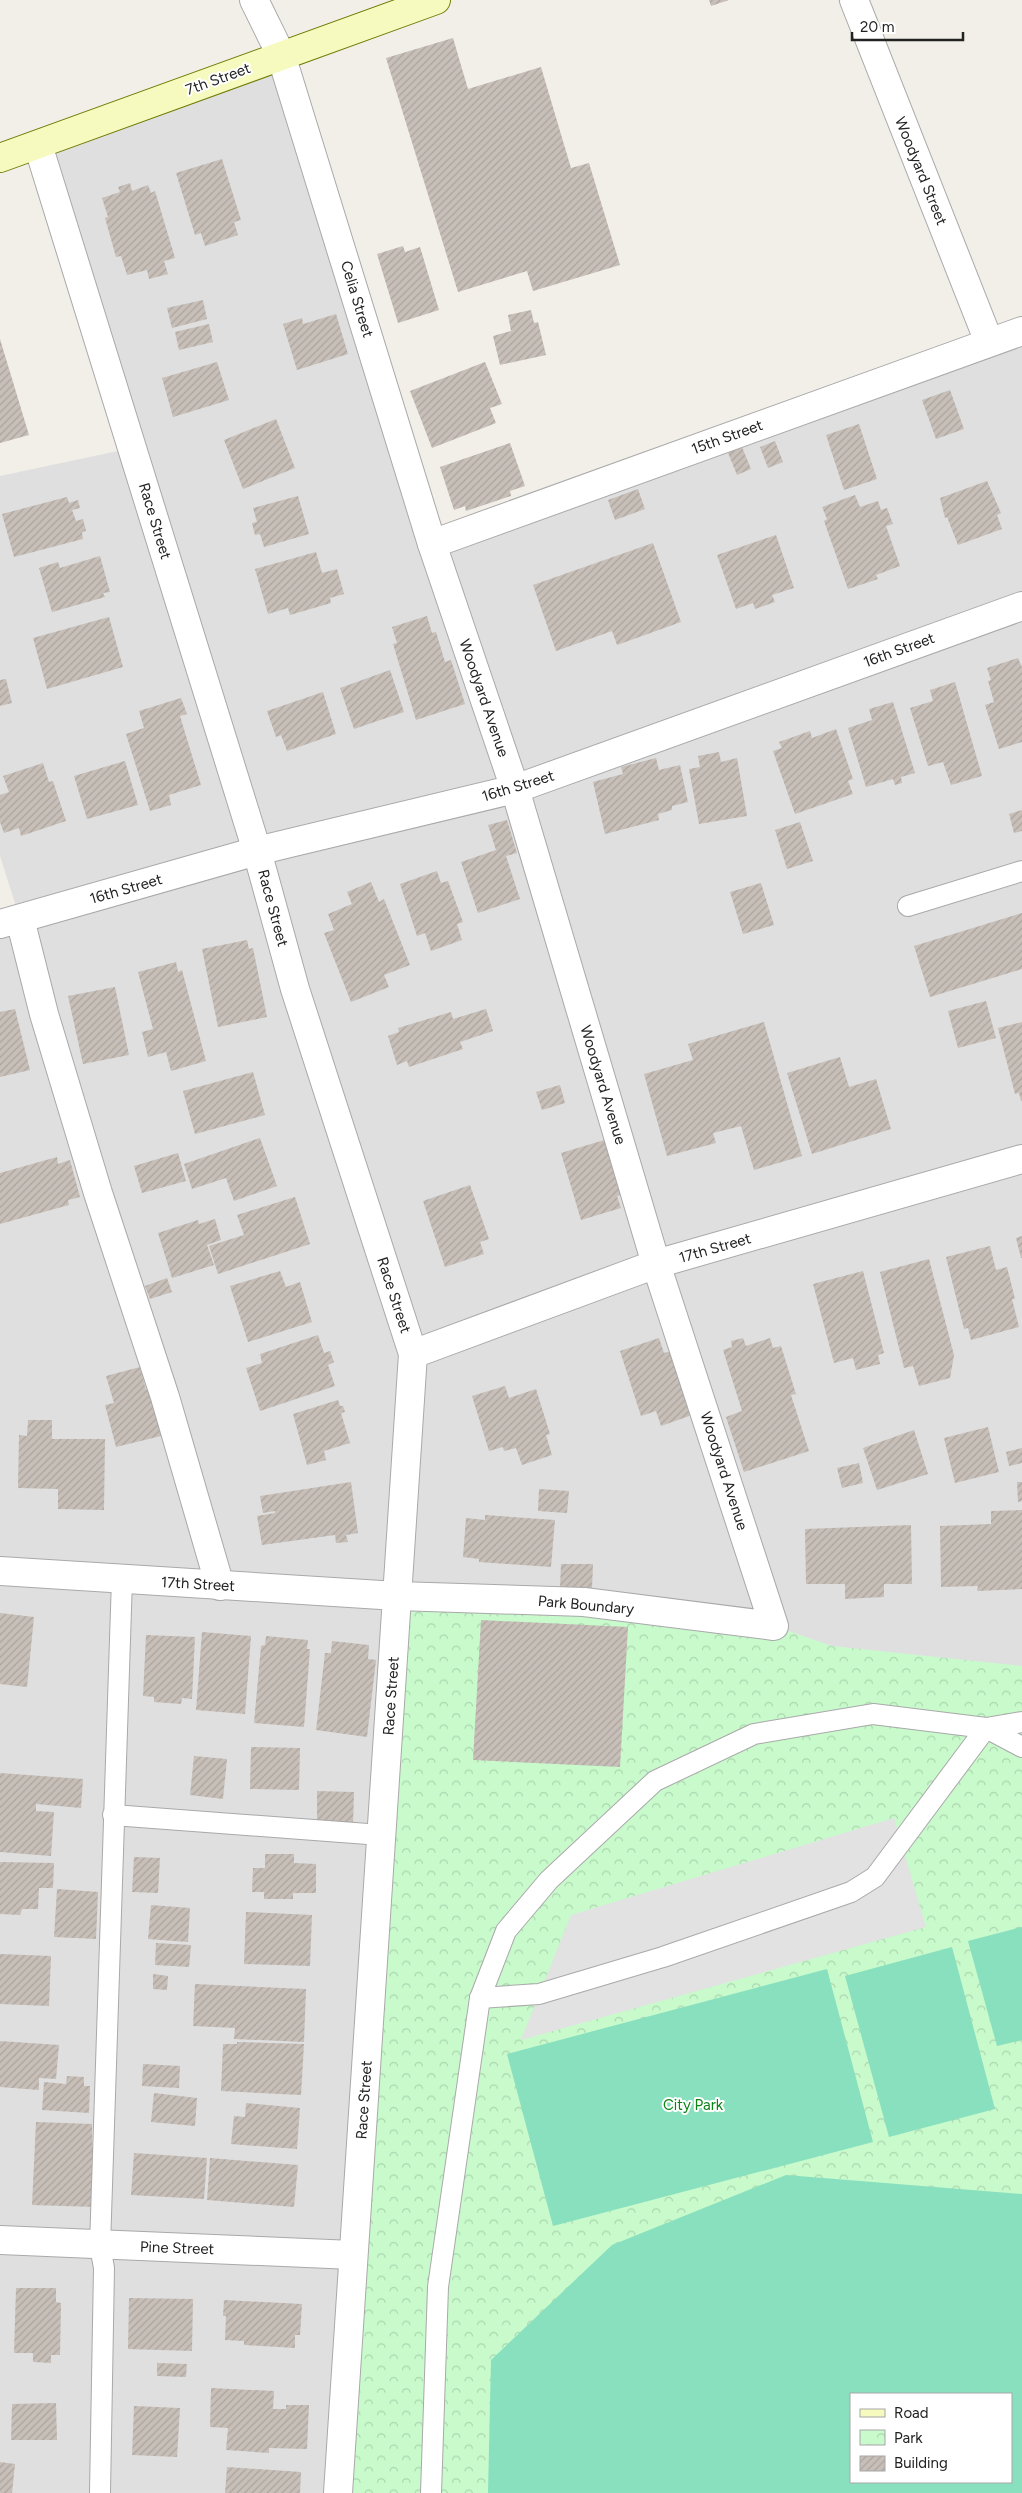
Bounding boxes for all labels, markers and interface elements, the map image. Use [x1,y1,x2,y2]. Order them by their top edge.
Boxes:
scale bar [852,10,963,42]
text: 20 m [860,18,894,36]
street label: 7th Street [183,59,253,99]
street label: Woodyard Street [891,114,951,228]
street label: Celia Street [337,259,377,340]
street label: 15th Street [689,416,765,458]
street label: Race Street [135,481,175,562]
street label: 16th Street [861,629,937,671]
street label: Woodyard Avenue [455,637,513,759]
street label: 16th Street [480,766,557,805]
street label: Race Street [254,867,292,949]
street label: 16th Street [88,870,165,908]
street label: Woodyard Avenue [576,1023,630,1147]
street label: 17th Street [677,1229,753,1267]
street label: Race Street [373,1255,415,1336]
street label: Woodyard Avenue [696,1409,752,1533]
street label: 17th Street [161,1573,236,1595]
street label: Park Boundary [537,1592,635,1618]
street label: Race Street [379,1656,403,1736]
street label: Race Street [352,2060,376,2140]
park label: City Park [663,2096,724,2114]
street label: Pine Street [139,2238,215,2258]
legend [850,2393,1012,2483]
text: Road [894,2404,929,2422]
text: Park [894,2429,923,2447]
text: Building [894,2454,948,2472]

